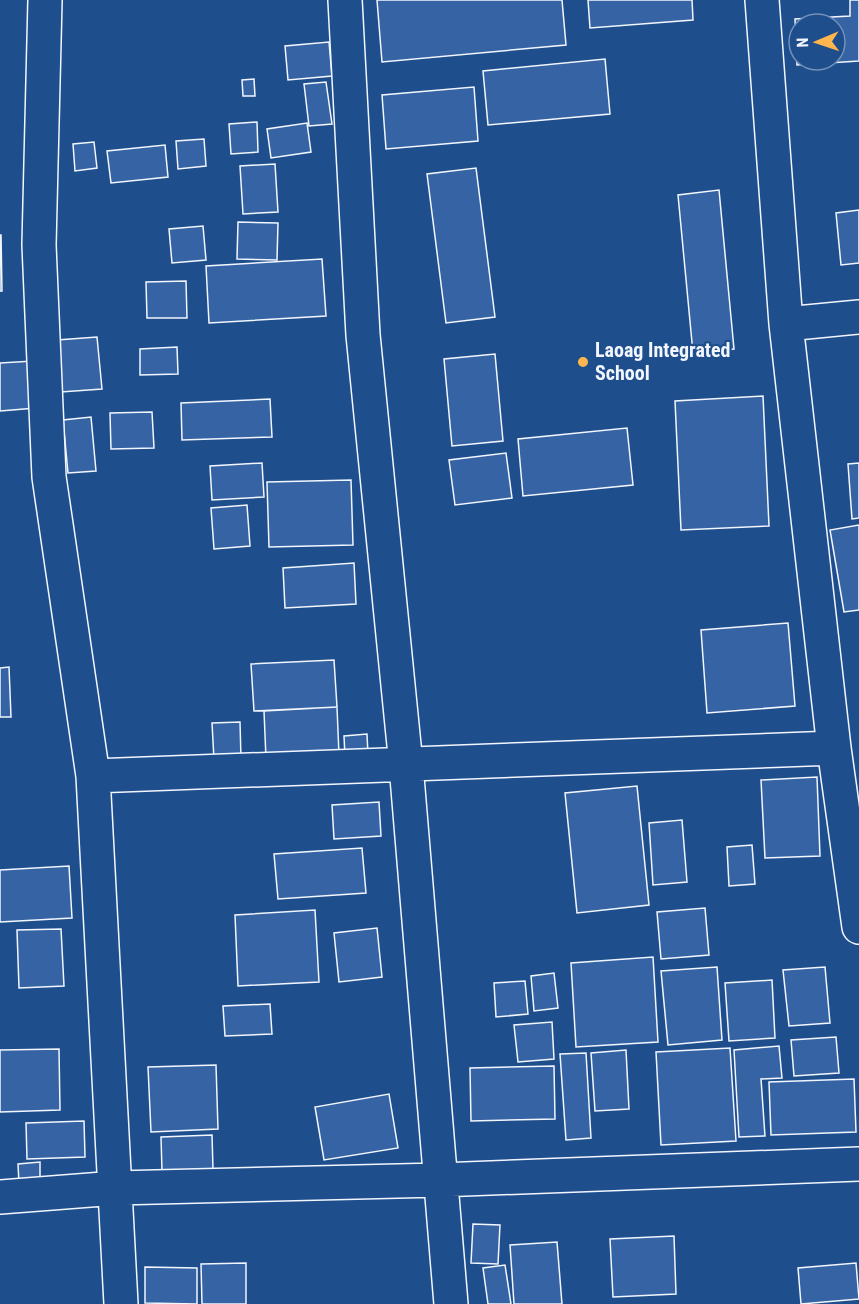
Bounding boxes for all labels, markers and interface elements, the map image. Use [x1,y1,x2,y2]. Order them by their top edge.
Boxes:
north arrow [787,12,847,72]
text: N [793,37,812,48]
place label: Laoag Integrated School [595,338,730,385]
marker: Laoag Integrated School [576,355,590,369]

